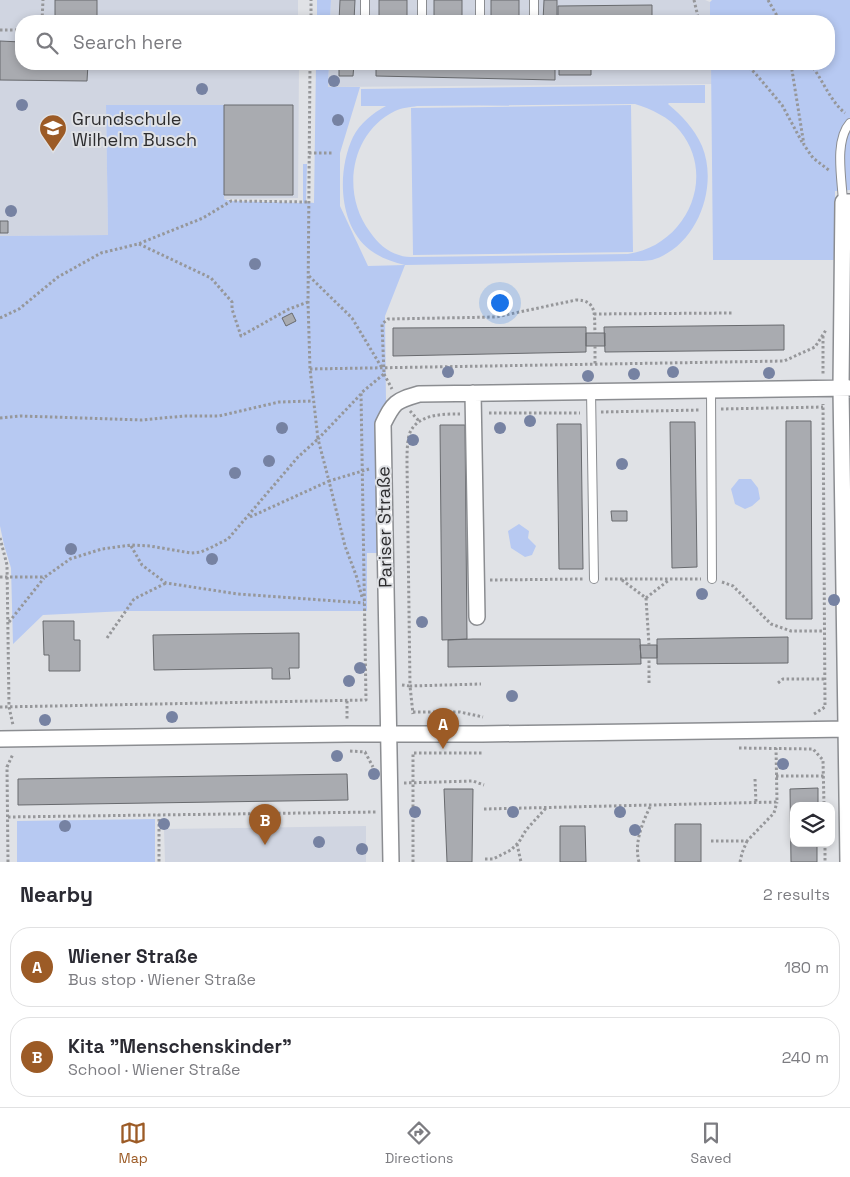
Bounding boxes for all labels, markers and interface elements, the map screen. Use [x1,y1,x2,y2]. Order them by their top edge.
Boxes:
search box [15,15,835,70]
icon: search [33,29,61,57]
text: Search here [73,30,183,55]
place label: Grundschule Wilhelm Busch [72,107,197,151]
school or university icon: Grundschule Wilhelm Busch [38,113,68,152]
your location [487,290,513,316]
street label: Pariser Straße [371,466,397,588]
pin: A [427,708,459,749]
map controls [790,802,835,847]
button: layers [790,802,835,847]
pin: B [249,804,281,845]
text: Nearby [20,881,93,908]
text: 2 results [763,884,830,905]
text: Wiener Straße [68,944,198,969]
text: A [32,957,42,978]
text: 180 m [784,957,829,978]
text: Bus stop · Wiener Straße [68,969,256,990]
text: Kita "Menschenskinder" [68,1034,292,1059]
text: B [32,1047,42,1068]
text: 240 m [782,1047,829,1068]
text: School · Wiener Straße [68,1059,240,1080]
tab: Map [119,1119,148,1167]
tab: Directions [385,1119,453,1167]
tab: Saved [691,1119,731,1167]

